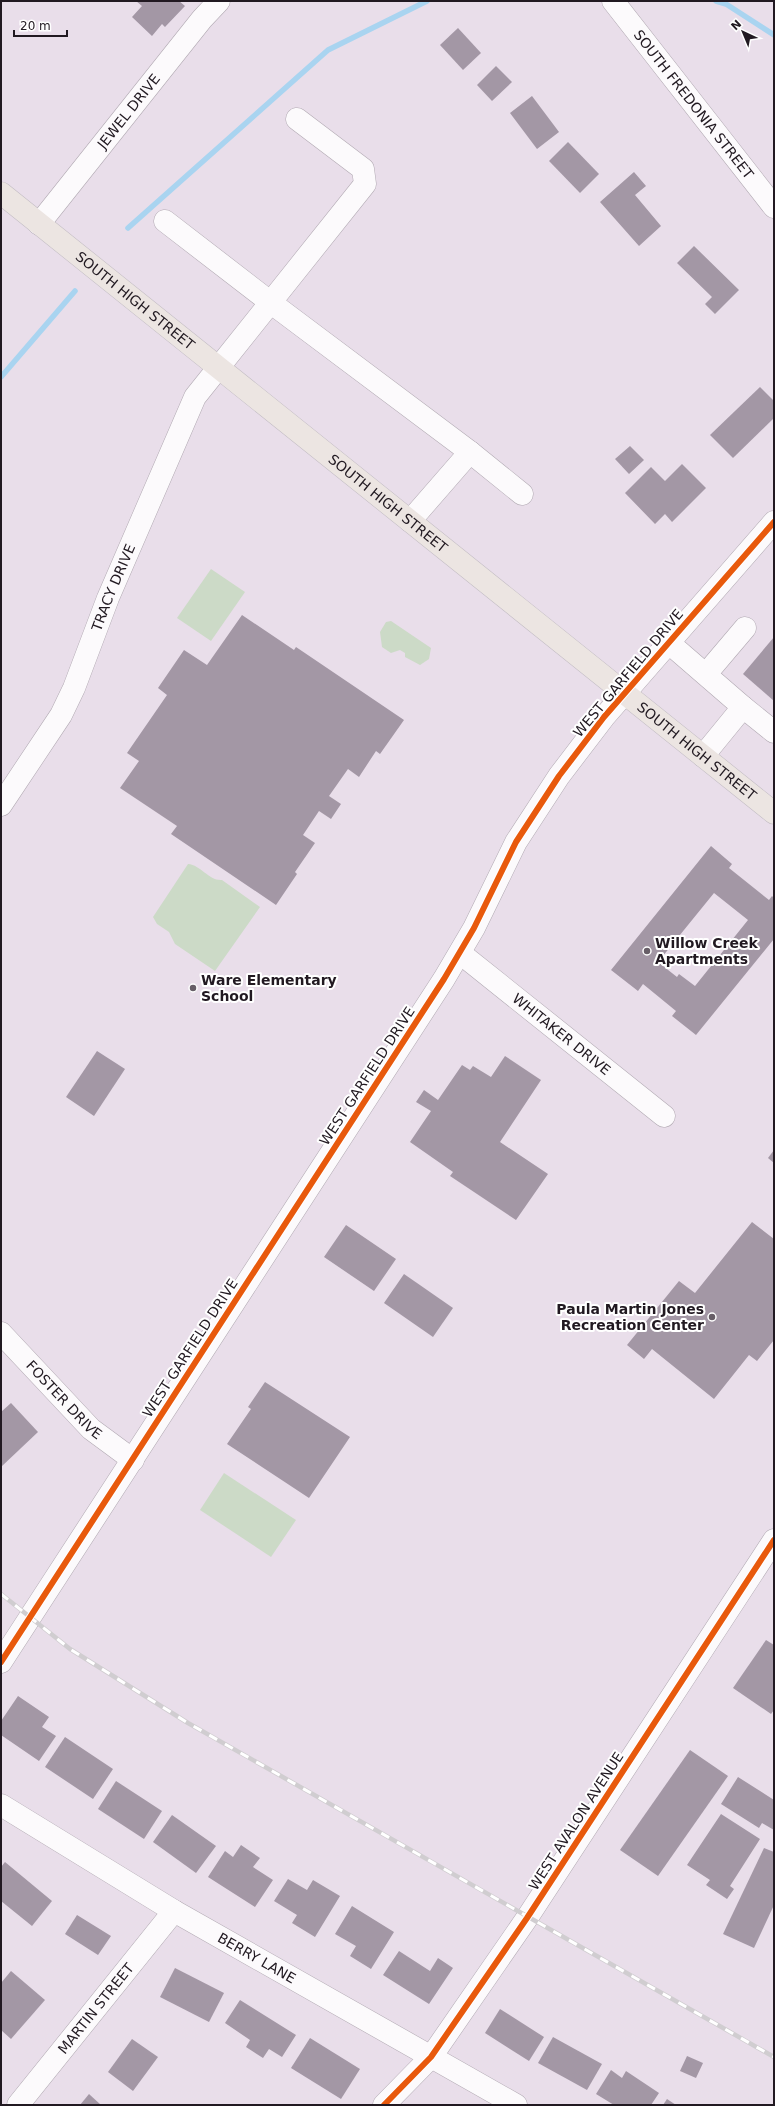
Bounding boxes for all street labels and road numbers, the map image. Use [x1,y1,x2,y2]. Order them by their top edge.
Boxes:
street label: SOUTH FREDONIA STREET [631,26,757,182]
street label: JEWEL DRIVE [93,71,163,153]
street label: SOUTH HIGH STREET [73,248,198,353]
street label: SOUTH HIGH STREET [325,451,451,556]
street label: TRACY DRIVE [88,542,138,634]
street label: WEST GARFIELD DRIVE [570,606,686,740]
street label: SOUTH HIGH STREET [634,699,760,804]
street label: WHITAKER DRIVE [509,990,614,1078]
street label: WEST GARFIELD DRIVE [316,1004,418,1148]
street label: WEST GARFIELD DRIVE [139,1276,241,1420]
street label: FOSTER DRIVE [23,1357,105,1442]
street label: WEST AVALON AVENUE [525,1749,627,1893]
street label: BERRY LANE [215,1929,299,1986]
street label: MARTIN STREET [55,1960,137,2057]

